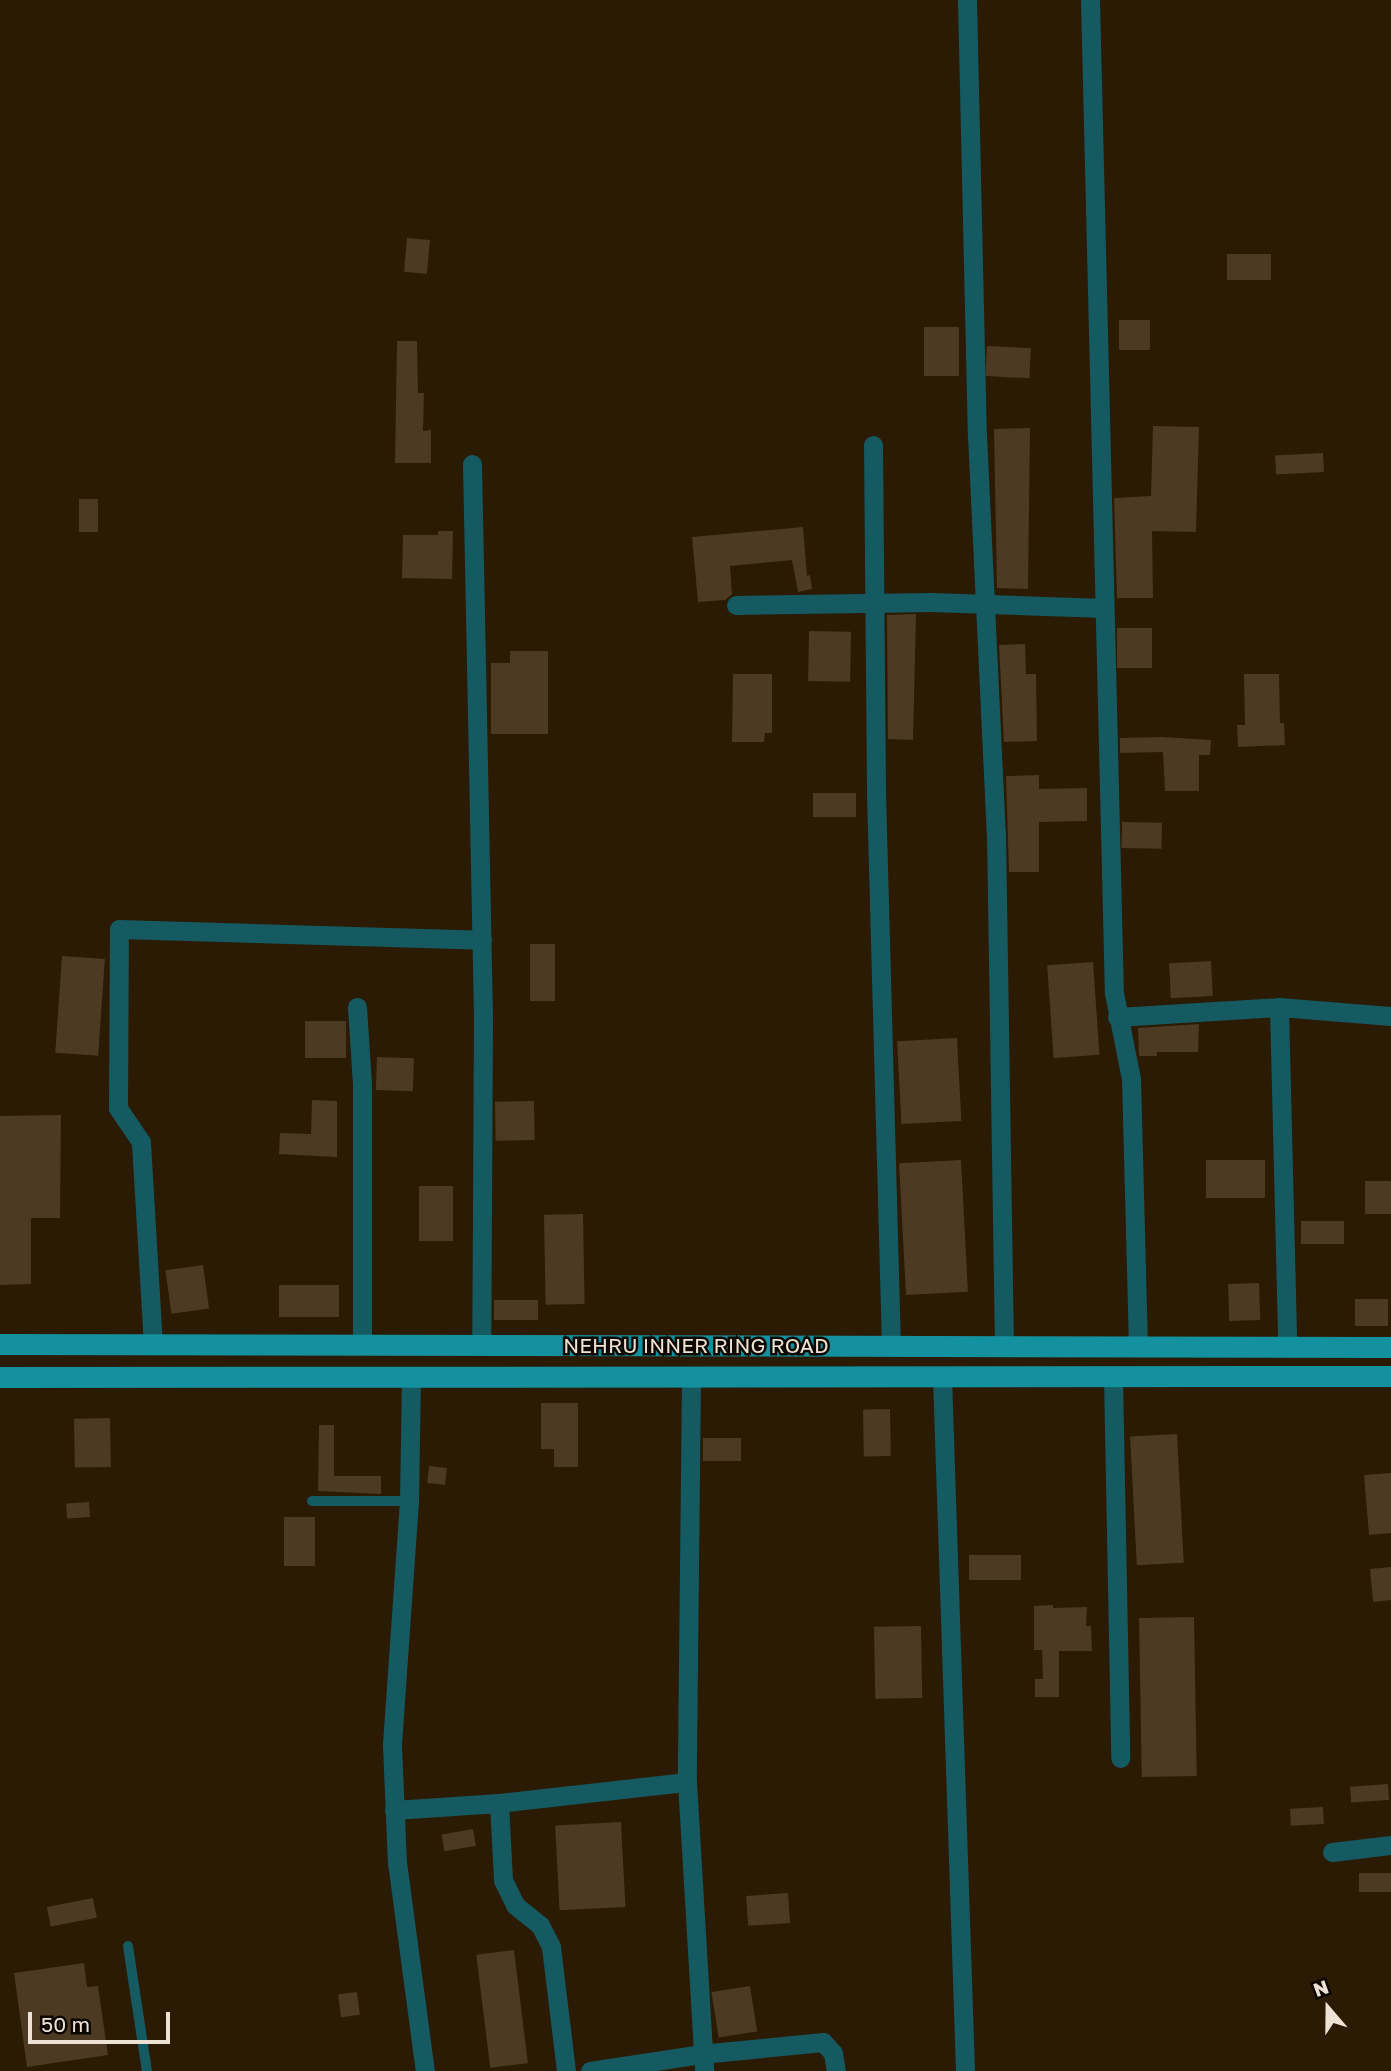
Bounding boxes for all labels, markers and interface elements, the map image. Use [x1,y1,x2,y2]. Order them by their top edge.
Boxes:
street label: NEHRU INNER RING ROAD [563,1332,829,1358]
north arrow [1293,1973,1363,2043]
text: N [1310,1975,1331,2001]
scale bar [32,1997,173,2041]
text: 50 m [41,2011,90,2037]

